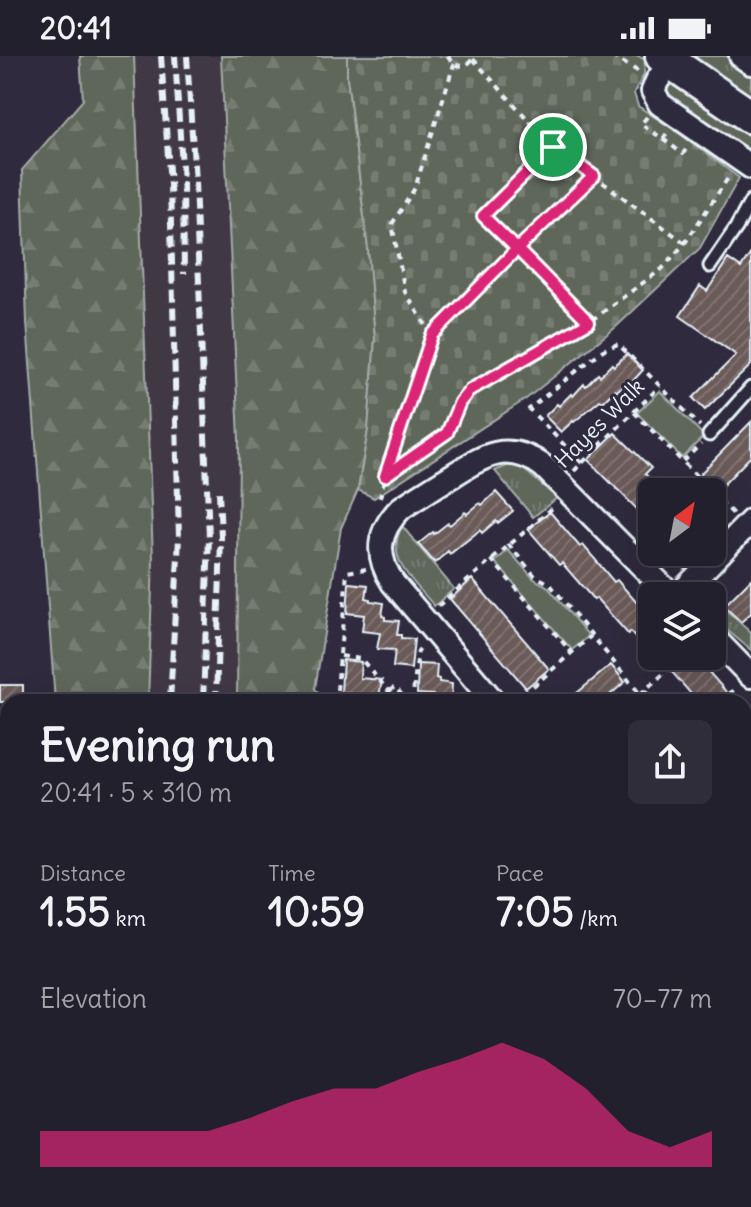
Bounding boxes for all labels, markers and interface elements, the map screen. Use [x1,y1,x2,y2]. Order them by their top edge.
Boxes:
text: 20:41 [40,9,112,47]
pin [519,113,587,181]
icon: arrive [531,125,575,169]
street label: Hayes Walk [548,372,650,474]
north arrow [638,478,726,566]
map controls [638,478,726,670]
button: layers [638,582,726,670]
text: Evening run [40,718,275,773]
button: share [628,720,712,804]
text: 20:41 · 5 × 310 m [40,776,232,809]
text: Distance [40,859,126,887]
text: Time [268,859,316,887]
text: Pace [496,859,544,887]
text: 1.55 [40,887,110,937]
text: 10:59 [268,887,365,937]
text: 7:05 [496,887,574,937]
text: km [110,904,146,932]
text: /km [574,904,618,932]
text: Elevation [40,982,147,1015]
text: 70–77 m [613,982,712,1015]

